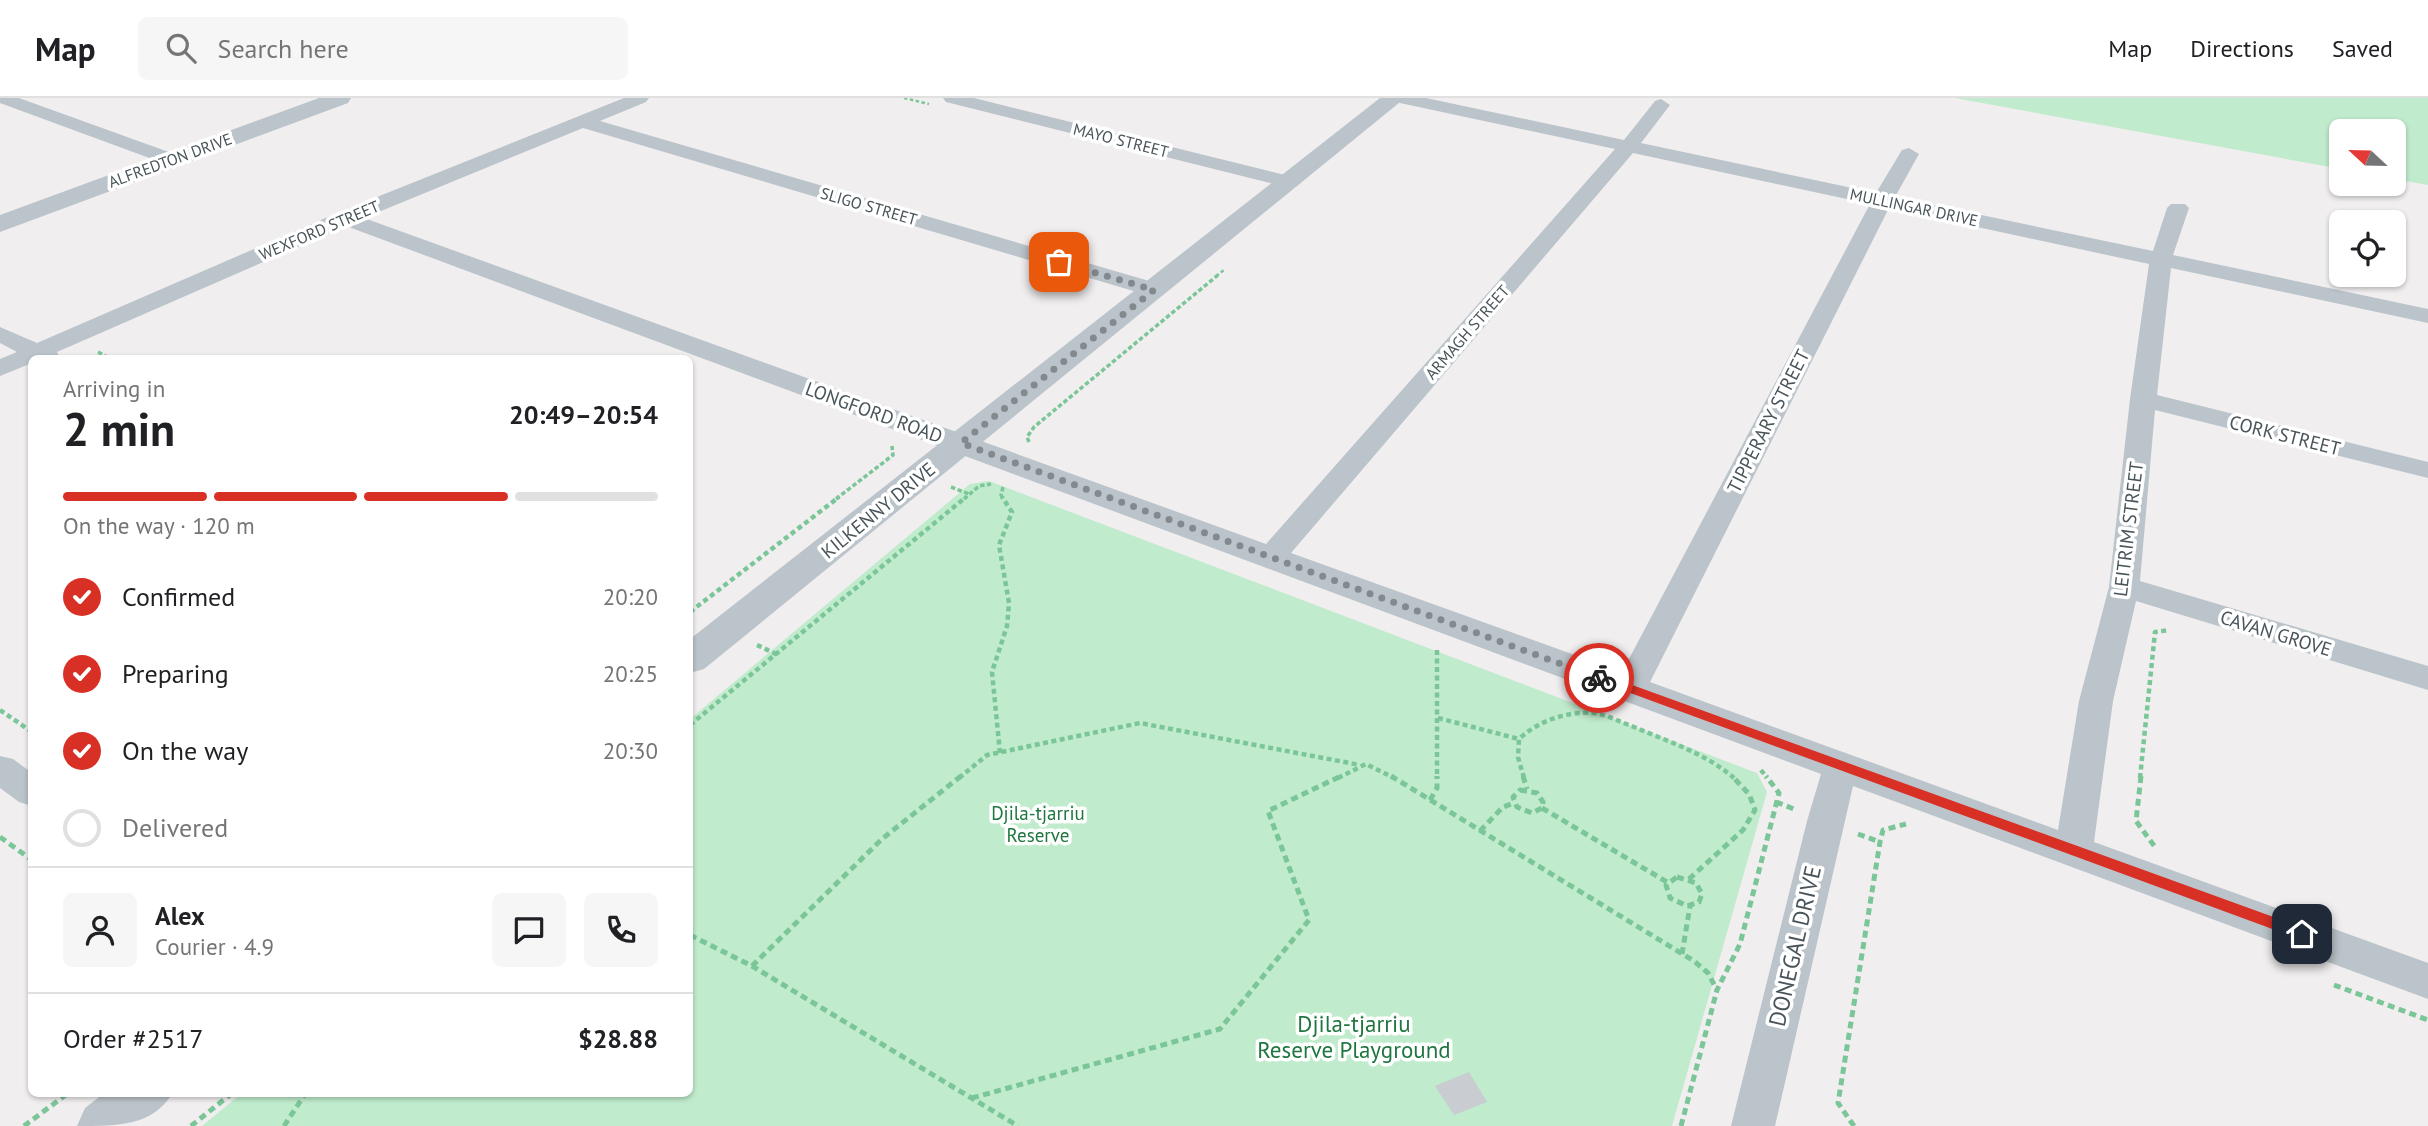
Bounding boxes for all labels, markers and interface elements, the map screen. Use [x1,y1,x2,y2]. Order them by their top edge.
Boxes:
search box [138,17,628,80]
text: Map [35,27,96,70]
icon: search [162,29,200,67]
text: Search here [218,32,349,65]
text: Map [2108,33,2152,64]
text: Directions [2190,33,2294,64]
text: Saved [2332,33,2393,64]
street label: MAYO STREET [1071,119,1171,162]
north arrow [2329,119,2406,196]
map controls [2329,119,2406,287]
street label: ALFREDTON DRIVE [105,128,235,192]
street label: SLIGO STREET [818,183,920,229]
street label: MULLINGAR DRIVE [1848,184,1980,230]
street label: WEXFORD STREET [256,196,382,264]
button: locate [2329,210,2406,287]
pin [1029,232,1089,292]
icon: bag [1040,243,1078,281]
street label: ARMAGH STREET [1421,281,1513,383]
street label: TIPPERARY STREET [1722,345,1815,497]
text: Arriving in [63,374,165,403]
street label: LONGFORD ROAD [802,376,946,448]
text: 20:49–20:54 [509,398,658,431]
text: 2 min [63,399,175,459]
street label: CORK STREET [2227,410,2343,460]
street label: KILKENNY DRIVE [816,457,940,563]
street label: LEITRIM STREET [2108,460,2148,598]
text: On the way · 120 m [63,511,255,540]
icon: check [63,578,101,616]
text: Confirmed [122,580,235,613]
text: 20:20 [603,582,658,611]
street label: CAVAN GROVE [2217,605,2335,661]
courier [1564,643,1634,713]
icon: check [63,655,101,693]
text: Preparing [122,657,229,690]
text: 20:25 [603,659,658,688]
icon: bike [1580,659,1618,697]
icon: check [63,732,101,770]
text: On the way [122,734,248,767]
text: 20:30 [603,736,658,765]
park label: Djila-tjarriu Reserve [991,801,1085,847]
text: Delivered [122,811,228,844]
street label: DONEGAL DRIVE [1762,863,1827,1029]
button: person [63,893,137,967]
button: chat [492,893,566,967]
button: phone [584,893,658,967]
text: Alex [155,899,205,932]
pin [2272,904,2332,964]
icon: home [2283,915,2321,953]
text: Courier · 4.9 [155,932,274,961]
park label: Djila-tjarriu Reserve Playground [1257,1009,1451,1064]
text: Order #2517 [63,1022,203,1055]
text: $28.88 [578,1022,658,1055]

